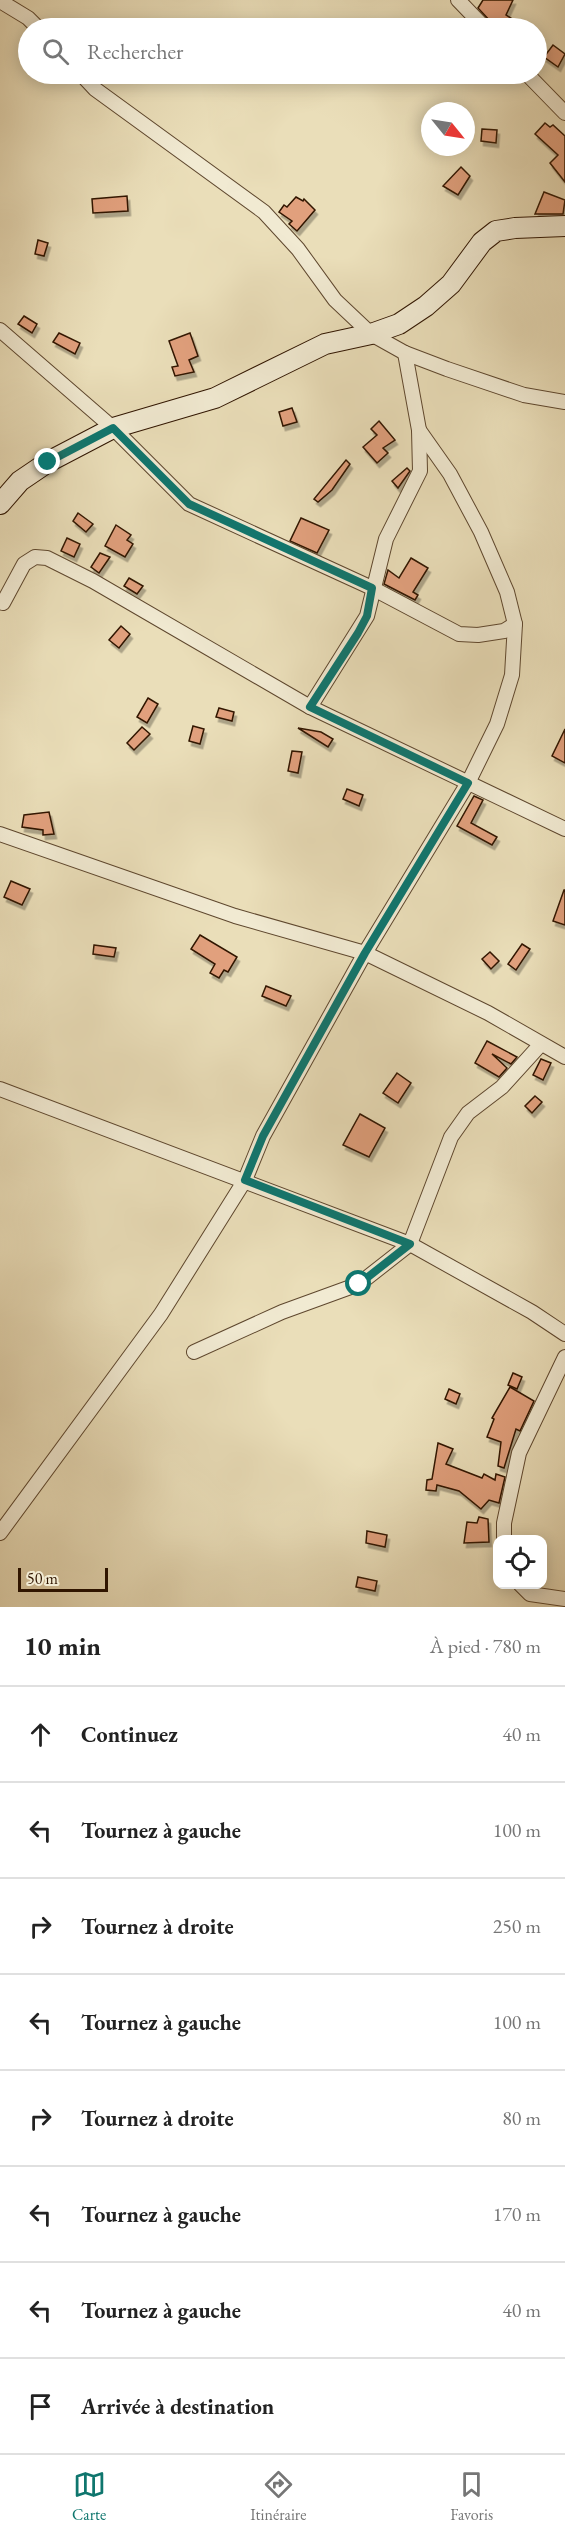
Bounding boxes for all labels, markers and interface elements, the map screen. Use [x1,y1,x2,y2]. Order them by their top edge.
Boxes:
search box [18,18,547,84]
icon: search [39,35,72,68]
text: Rechercher [87,37,183,66]
north arrow [421,102,475,156]
route end [34,448,60,474]
route start [345,1270,371,1296]
map controls [493,1535,547,1589]
button: locate [493,1535,547,1589]
scale bar [18,1565,108,1592]
text: 50 m [27,1568,58,1589]
text: 10 min [24,1629,101,1663]
text: À pied · 780 m [430,1633,541,1659]
icon: ahead [24,1718,57,1751]
text: Continuez [81,1720,178,1749]
text: 40 m [502,1721,541,1747]
icon: left [24,1814,57,1847]
text: Tournez à gauche [81,1816,241,1845]
text: 100 m [493,1817,541,1843]
icon: right [24,1910,57,1943]
text: Tournez à droite [81,1912,234,1941]
text: 250 m [493,1913,541,1939]
icon: left [24,2006,57,2039]
text: Tournez à gauche [81,2008,241,2037]
text: 100 m [493,2009,541,2035]
icon: right [24,2102,57,2135]
text: Tournez à droite [81,2104,234,2133]
text: 80 m [502,2105,541,2131]
icon: left [24,2198,57,2231]
text: Tournez à gauche [81,2200,241,2229]
text: 170 m [493,2201,541,2227]
icon: left [24,2294,57,2327]
text: Tournez à gauche [81,2296,241,2325]
text: 40 m [502,2297,541,2323]
icon: arrive [24,2390,57,2423]
text: Arrivée à destination [81,2392,274,2421]
tab: Carte [72,2468,106,2525]
tab: Itinéraire [250,2468,306,2525]
tab: Favoris [450,2468,493,2525]

